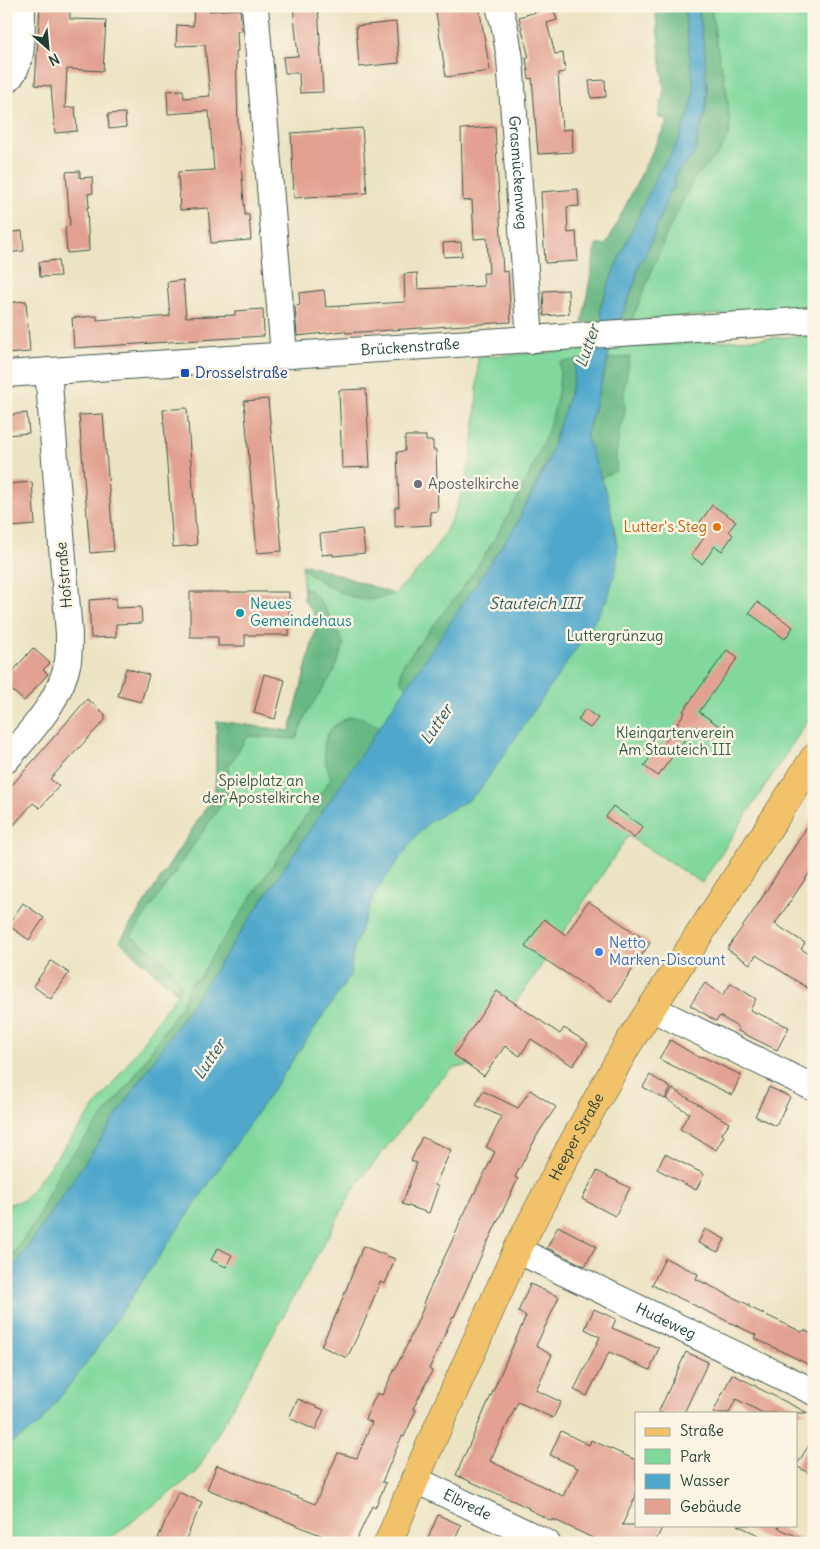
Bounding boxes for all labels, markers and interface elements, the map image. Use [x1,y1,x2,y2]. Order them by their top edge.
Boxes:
north arrow [22,22,72,72]
text: N [46,49,62,70]
street label: Grasmückenweg [505,115,532,230]
water label: Lutter [570,320,604,370]
street label: Brückenstraße [360,334,460,359]
place label: Drosselstraße [195,363,288,382]
marker: Drosselstraße [179,367,191,379]
place label: Apostelkirche [428,474,519,493]
marker: Apostelkirche [412,478,424,490]
place label: Lutter's Steg [623,517,707,536]
marker: Lutter's Steg [711,521,723,533]
street label: Hofstraße [51,541,76,609]
water label: Stauteich III [489,593,584,613]
place label: Neues Gemeindehaus [250,594,352,630]
marker: Neues Gemeindehaus [234,607,246,619]
park label: Luttergrünzug [567,626,663,645]
water label: Lutter [416,698,458,748]
park label: Kleingartenverein Am Stauteich III [616,723,735,759]
park label: Spielplatz an der Apostelkirche [202,771,320,807]
place label: Netto Marken-Discount [609,933,725,969]
marker: Netto Marken-Discount [593,946,605,958]
water label: Lutter [189,1033,231,1083]
street label: Heeper Straße [545,1089,608,1184]
street label: Hudeweg [633,1298,699,1343]
legend [635,1412,798,1526]
text: Straße [680,1421,724,1440]
text: Park [680,1447,711,1466]
text: Wasser [680,1471,730,1490]
street label: Elbrede [440,1484,495,1524]
text: Gebäude [680,1497,741,1516]

